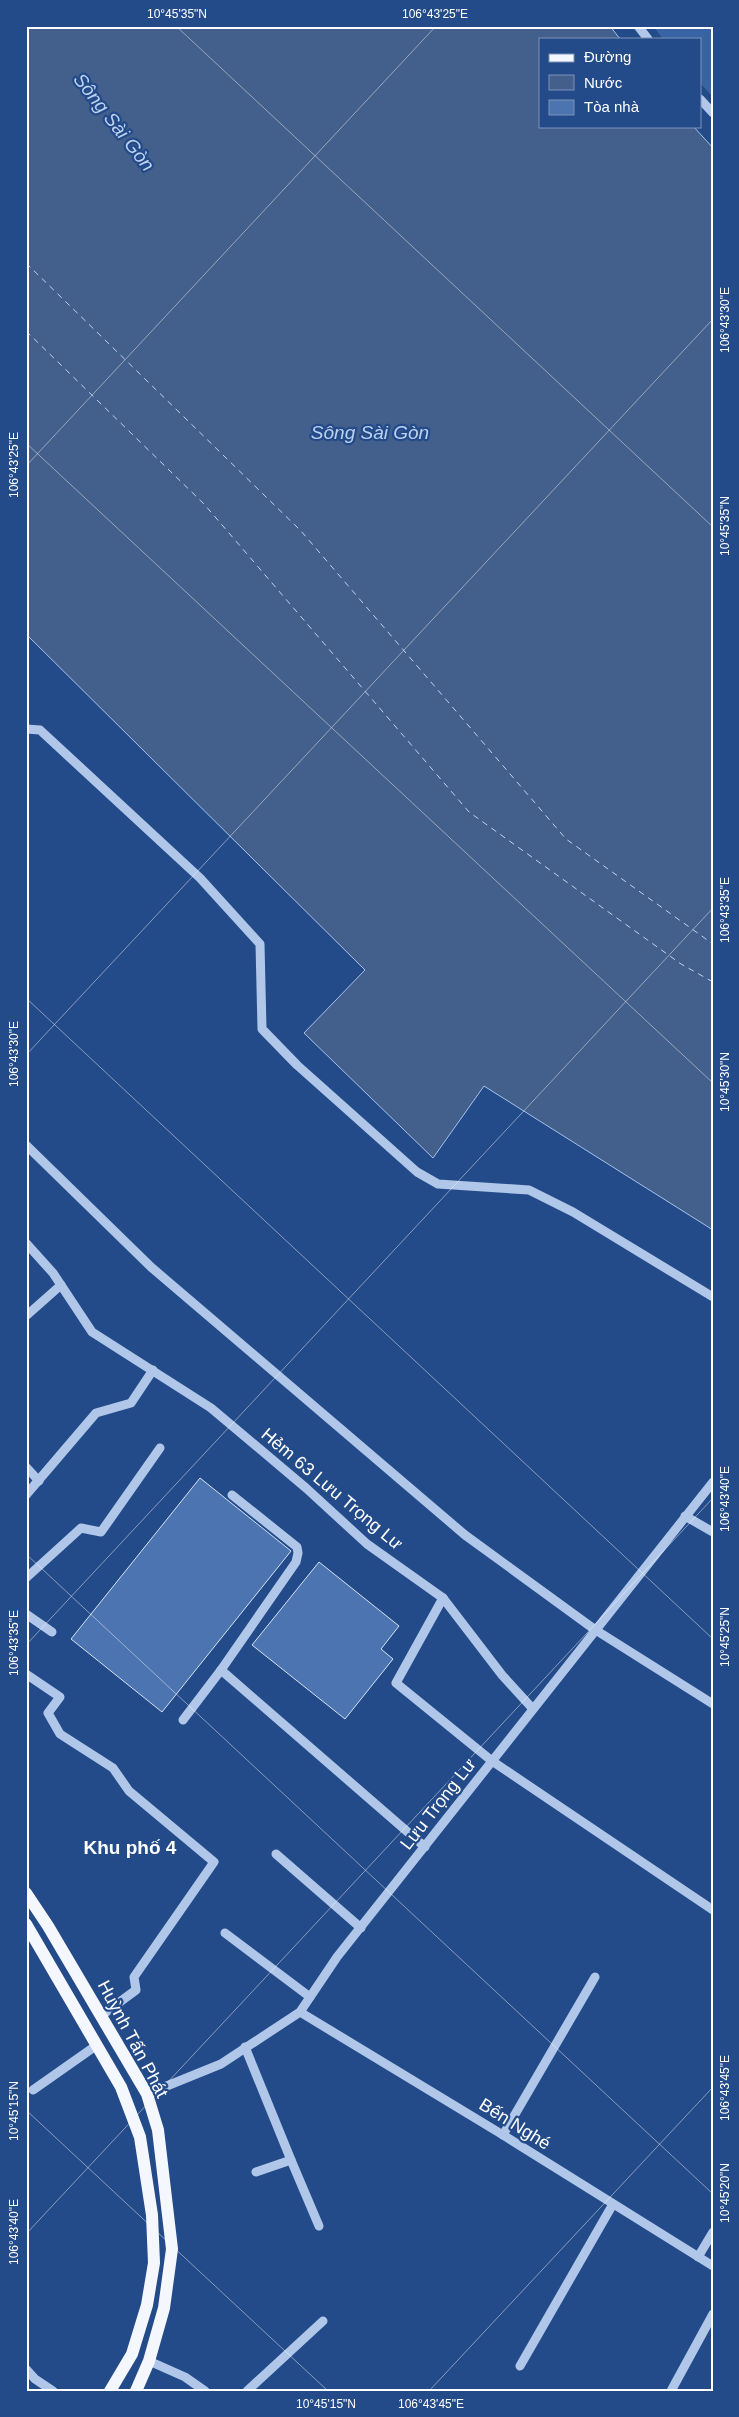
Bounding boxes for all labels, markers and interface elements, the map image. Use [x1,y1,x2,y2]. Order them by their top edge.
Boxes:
text: 10°45'35"N [147,7,207,21]
text: 106°43'25"E [402,7,468,21]
legend [539,38,702,128]
text: Đường [584,48,631,65]
water label: Sông Sài Gòn [69,69,159,175]
text: Nước [584,74,623,91]
text: Tòa nhà [584,98,640,115]
text: 106°43'30"E [718,287,732,353]
water label: Sông Sài Gòn [311,422,429,443]
text: 106°43'25"E [7,432,21,498]
text: 10°45'35"N [718,496,732,556]
text: 106°43'35"E [718,877,732,943]
text: 106°43'30"E [7,1021,21,1087]
text: 10°45'30"N [718,1052,732,1112]
street label: Hẻm 63 Lưu Trọng Lư [257,1424,407,1554]
text: 106°43'40"E [718,1466,732,1532]
text: 10°45'25"N [718,1607,732,1667]
text: 106°43'35"E [7,1610,21,1676]
street label: Lưu Trọng Lư [396,1754,480,1854]
district label: Khu phố 4 [84,1837,177,1858]
street label: Huỳnh Tấn Phát [94,1977,172,2101]
text: 106°43'45"E [718,2055,732,2121]
text: 10°45'15"N [7,2081,21,2141]
street label: Bến Nghé [476,2094,554,2154]
text: 10°45'20"N [718,2163,732,2223]
text: 106°43'40"E [7,2199,21,2265]
text: 10°45'15"N [296,2397,356,2411]
text: 106°43'45"E [398,2397,464,2411]

